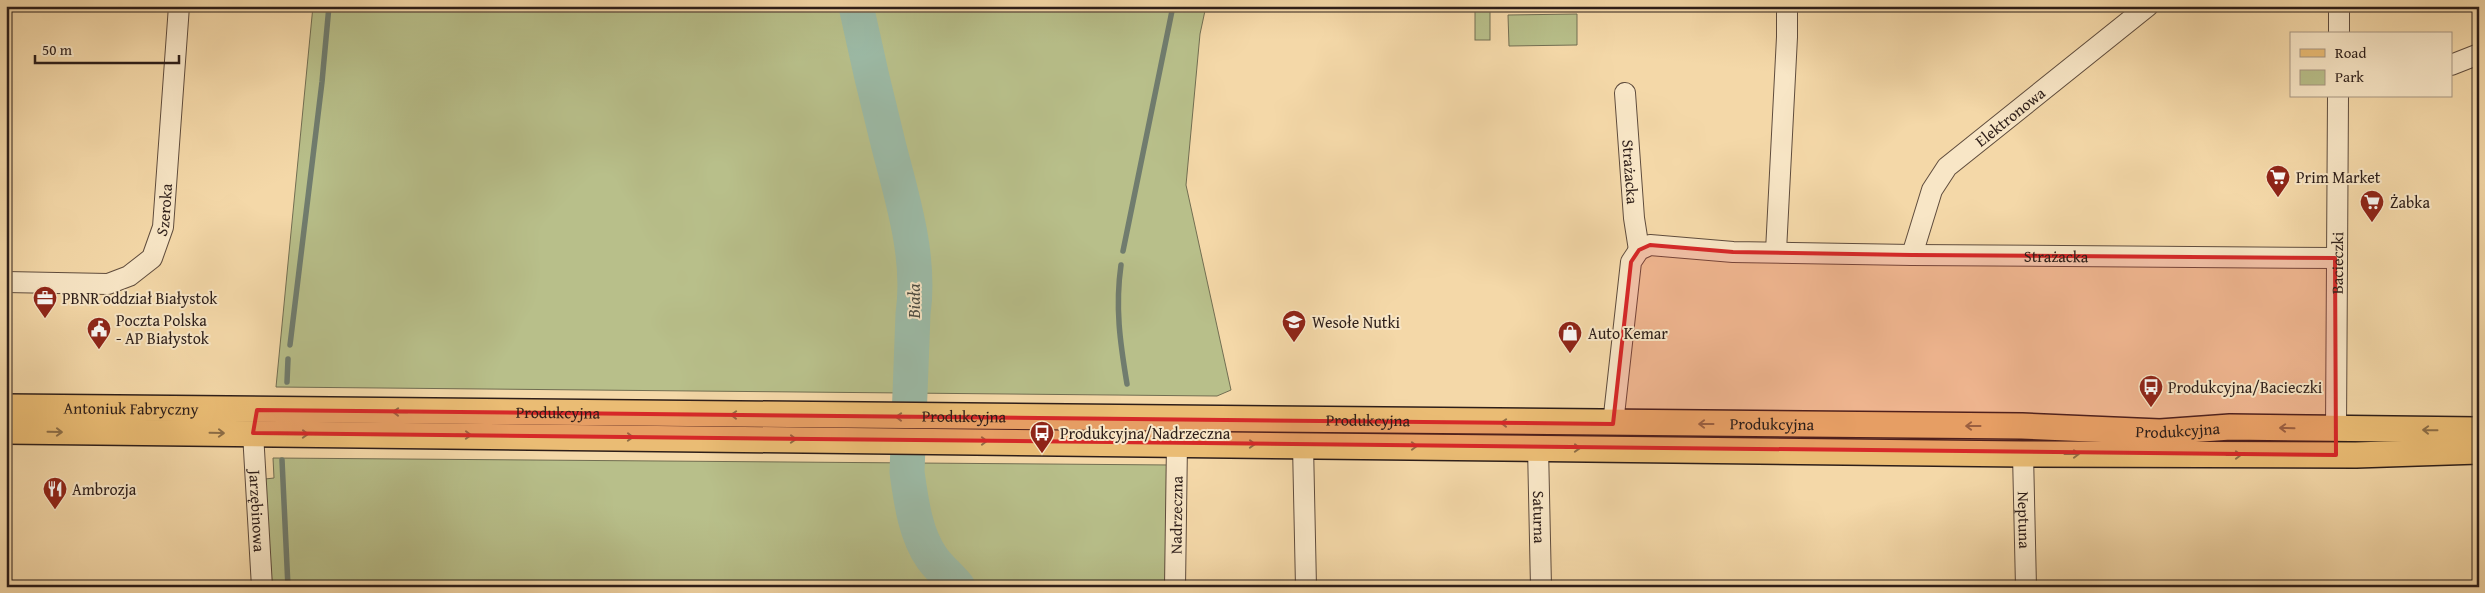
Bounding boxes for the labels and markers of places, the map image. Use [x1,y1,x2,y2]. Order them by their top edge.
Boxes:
supermarket icon: Prim Market [2265,164,2291,198]
place label: Prim Market [2296,165,2381,189]
supermarket icon: Żabka [2359,189,2385,223]
place label: Żabka [2390,190,2430,214]
office icon: PBNR oddział Białystok [32,285,58,319]
place label: PBNR oddział Białystok [62,286,218,310]
place label: Poczta Polska - AP Białystok [116,308,210,350]
school or university icon: Wesołe Nutki [1281,309,1307,343]
place label: Wesołe Nutki [1312,310,1401,334]
public building icon: Poczta Polska - AP Białystok [86,316,112,350]
shop icon: Auto Kemar [1557,320,1583,354]
place label: Auto Kemar [1588,321,1668,345]
bus stop icon: Produkcyjna/Bacieczki [2138,374,2164,408]
place label: Produkcyjna/Bacieczki [2168,375,2323,399]
bus stop icon: Produkcyjna/Nadrzeczna [1029,420,1055,454]
place label: Produkcyjna/Nadrzeczna [1060,421,1231,445]
restaurant icon: Ambrozja [42,476,68,510]
place label: Ambrozja [72,477,137,501]

